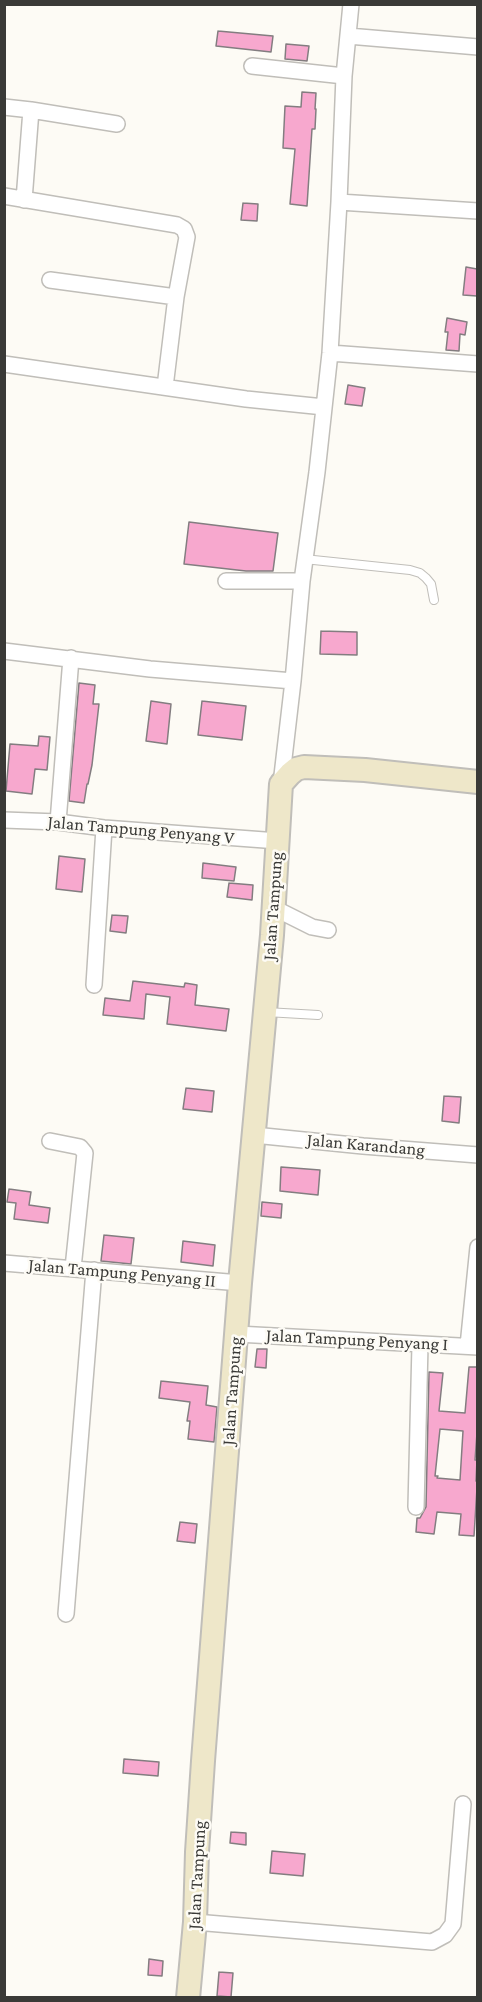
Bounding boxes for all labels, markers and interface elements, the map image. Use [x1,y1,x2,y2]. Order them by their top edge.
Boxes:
street label: Jalan Tampung Penyang V [47,811,235,849]
street label: Jalan Tampung [258,851,288,961]
street label: Jalan Karandang [306,1129,426,1161]
street label: Jalan Tampung Penyang II [27,1254,217,1292]
street label: Jalan Tampung Penyang I [265,1324,449,1356]
street label: Jalan Tampung [217,1336,247,1446]
street label: Jalan Tampung [183,1820,211,1930]

